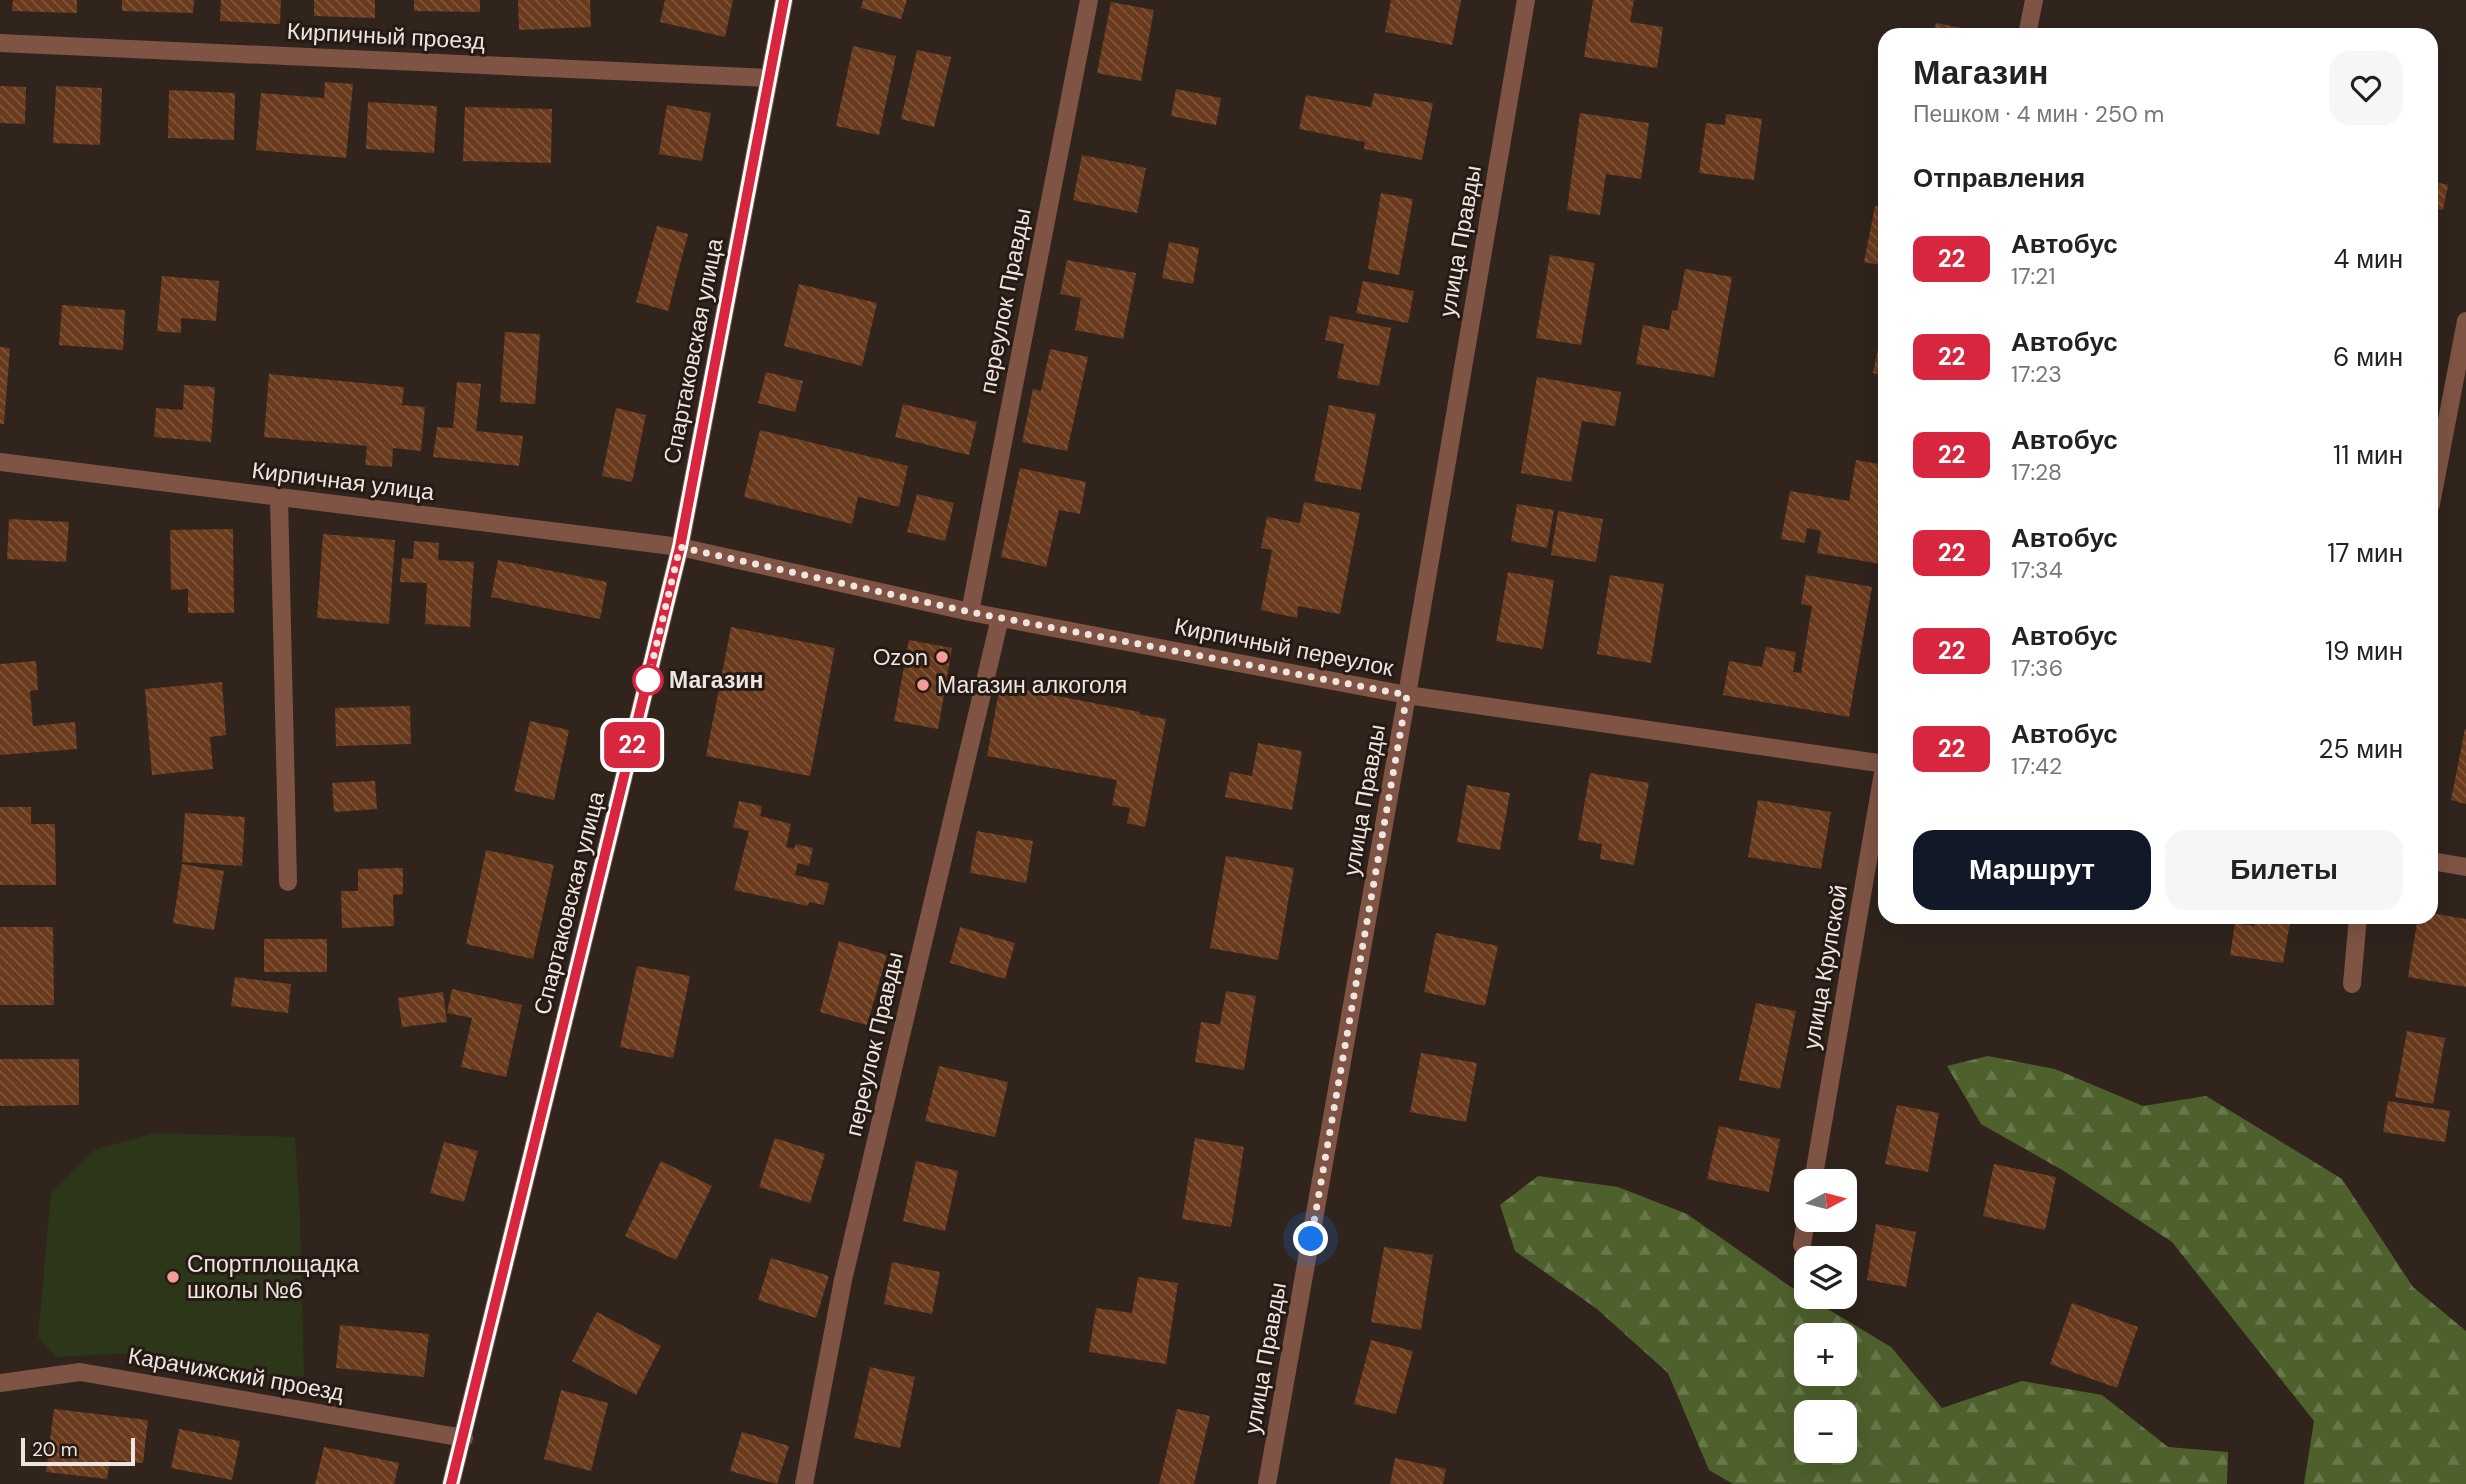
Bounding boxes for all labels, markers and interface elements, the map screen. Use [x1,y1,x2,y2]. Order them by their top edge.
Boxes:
street label: Кирпичный проезд [286,16,486,56]
text: Магазин [1913,51,2048,94]
button: heart [2329,51,2403,125]
text: Пешком · 4 мин · 250 m [1913,99,2164,129]
text: Отправления [1913,161,2085,195]
street label: улица Правды [1432,163,1488,319]
street label: переулок Правды [972,206,1038,396]
text: Автобус [2011,227,2118,261]
street label: Спартаковская улица [656,236,730,466]
text: 4 мин [2334,242,2403,276]
text: 22 [1938,243,1965,274]
text: 17:21 [2011,261,2056,291]
text: Автобус [2011,325,2118,359]
text: 6 мин [2333,340,2403,374]
text: 22 [1938,341,1965,372]
text: 17:23 [2011,359,2062,389]
text: Автобус [2011,423,2118,457]
text: 11 мин [2333,438,2403,472]
text: 22 [1938,439,1965,470]
street label: Кирпичная улица [250,455,436,507]
text: 17:28 [2011,457,2062,487]
text: Автобус [2011,521,2118,555]
text: 17 мин [2327,536,2403,570]
text: 22 [1938,537,1965,568]
text: 17:34 [2011,555,2063,585]
street label: Кирпичный переулок [1172,611,1397,683]
text: Автобус [2011,619,2118,653]
text: 19 мин [2325,634,2403,668]
text: 22 [1938,635,1965,666]
place label: Ozon [873,642,928,672]
marker: Ozon [934,649,950,665]
text: 17:36 [2011,653,2063,683]
marker: Магазин [633,665,663,695]
place label: Магазин [669,665,763,695]
place label: Магазин алкоголя [937,670,1127,700]
marker: Магазин алкоголя [915,677,931,693]
text: Автобус [2011,717,2118,751]
line badge: 22 [600,722,664,768]
street label: улица Правды [1336,722,1392,878]
text: 22 [618,729,646,760]
text: 25 мин [2318,732,2403,766]
text: 22 [1938,733,1965,764]
text: 17:42 [2011,751,2062,781]
street label: Спартаковская улица [527,788,611,1018]
button: Маршрут [1913,830,2151,910]
button: Билеты [2165,830,2403,910]
street label: улица Крупской [1796,882,1854,1052]
street label: переулок Правды [838,949,910,1139]
north arrow [1794,1169,1857,1232]
map controls [1794,1169,1857,1463]
your location [1293,1221,1328,1256]
button: layers [1794,1246,1857,1309]
place label: Спортплощадка школы №6 [187,1249,359,1305]
marker: Спортплощадка школы №6 [165,1269,181,1285]
street label: улица Правды [1237,1280,1293,1436]
button: + [1794,1323,1857,1386]
street label: Карачижский проезд [126,1340,347,1408]
button: − [1794,1400,1857,1463]
scale bar [21,1435,135,1467]
text: 20 m [32,1437,78,1462]

